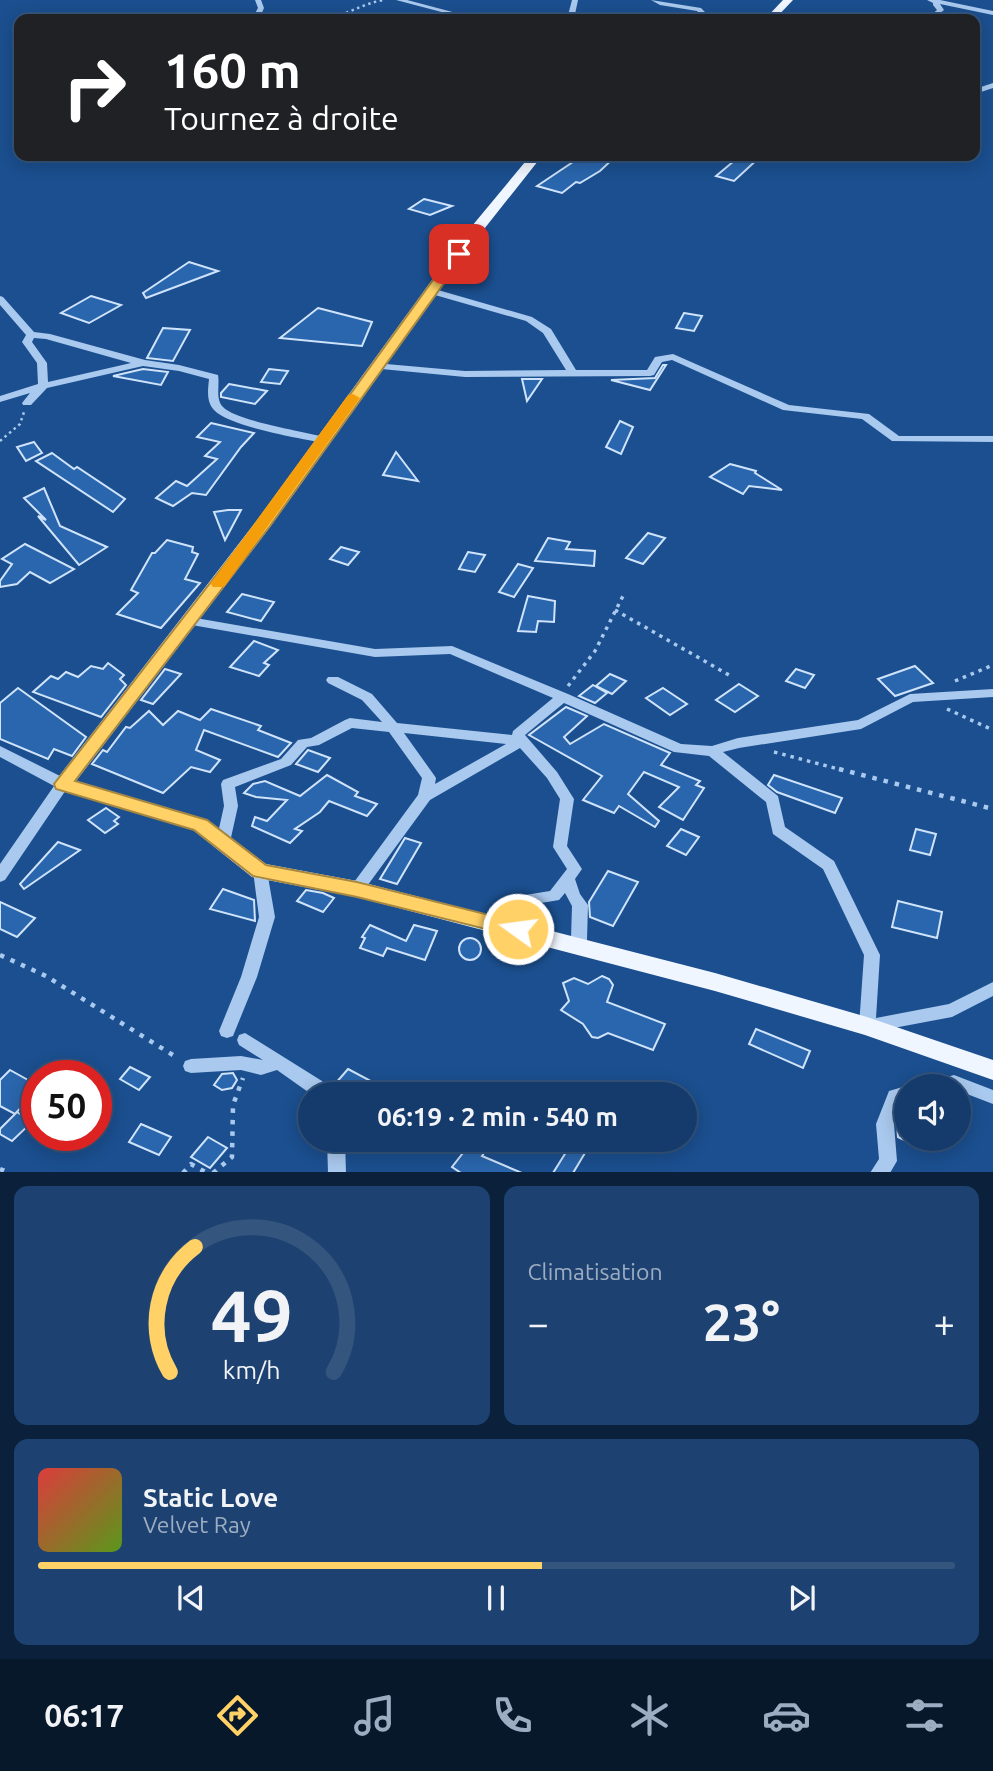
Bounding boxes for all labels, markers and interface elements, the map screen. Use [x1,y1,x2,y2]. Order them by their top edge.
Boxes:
icon: right [49,42,140,133]
text: 160 m [164,42,301,97]
text: Tournez à droite [164,100,399,136]
pin [429,224,489,284]
icon: arrive [440,235,478,273]
position arrow [481,892,555,966]
speed limit sign: 50 [21,1060,112,1151]
map controls [894,1074,971,1151]
button: sound [894,1074,971,1151]
text: 06:19 · 2 min · 540 m [377,1102,618,1131]
text: Climatisation [528,1259,663,1284]
text: 49 [211,1274,293,1356]
text: 23° [703,1293,780,1351]
text: − [528,1302,549,1344]
text: + [934,1302,955,1344]
text: km/h [223,1355,281,1383]
text: Static Love [143,1483,278,1512]
text: Velvet Ray [143,1512,251,1537]
icon: previous [172,1579,210,1617]
icon: pause [477,1579,515,1617]
icon: next [783,1579,821,1617]
icon: directions [213,1691,262,1740]
icon: music [350,1691,399,1740]
icon: phone [488,1691,537,1740]
icon: climate [625,1691,674,1740]
icon: car [762,1691,811,1740]
icon: filters [900,1691,949,1740]
text: 06:17 [44,1697,124,1733]

